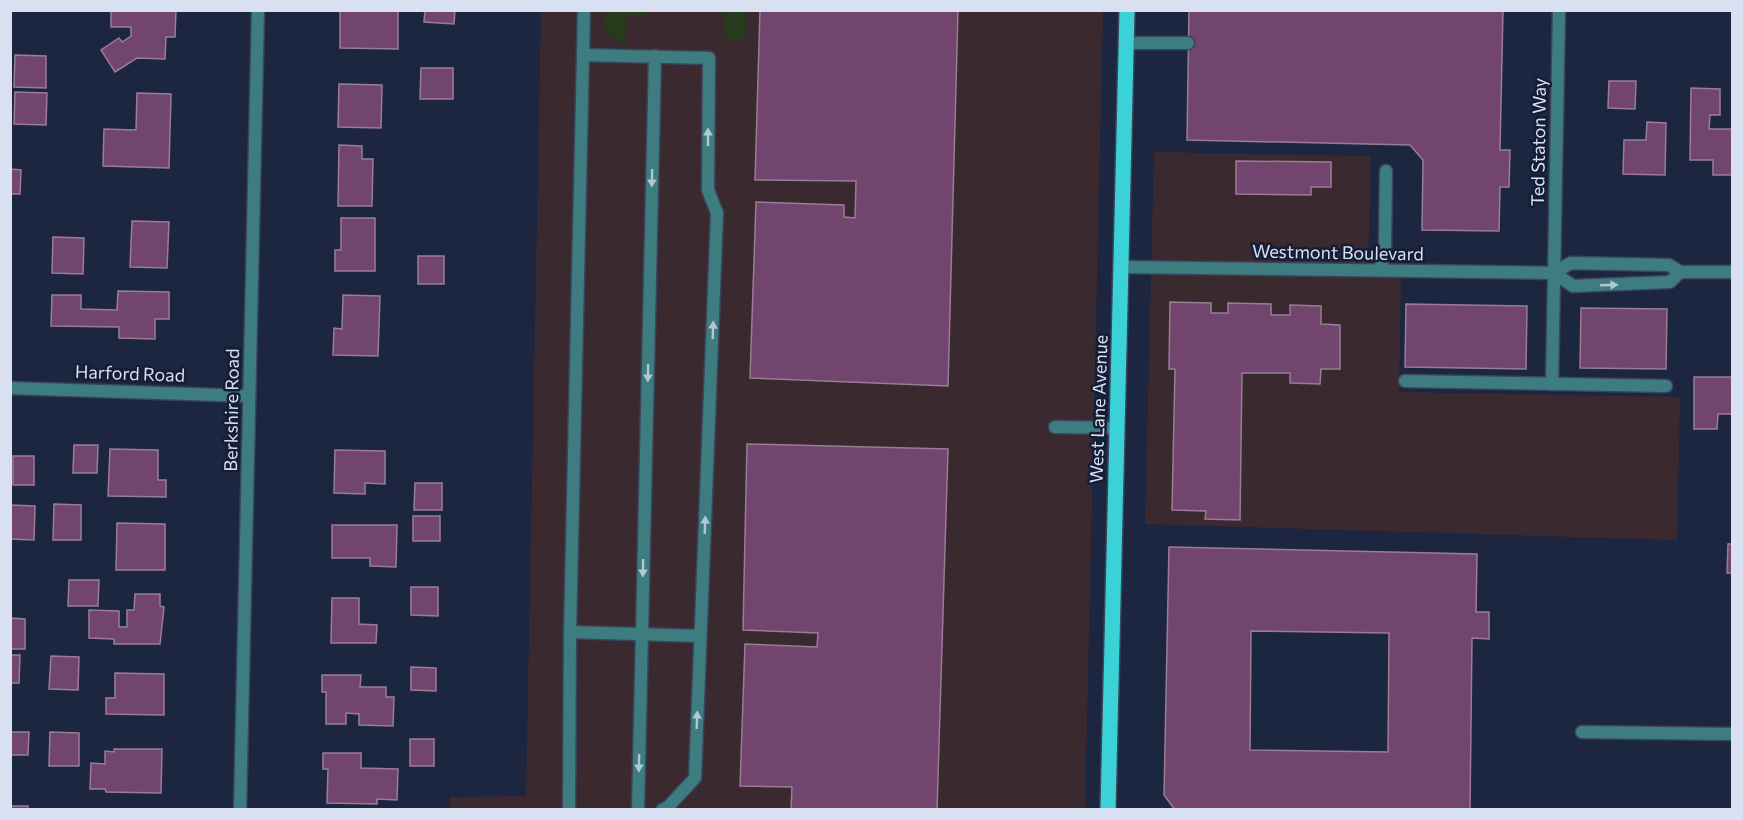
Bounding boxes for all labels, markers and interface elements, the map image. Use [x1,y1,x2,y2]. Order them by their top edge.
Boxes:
street label: Ted Staton Way [1526,78,1550,206]
one-way arrow [703,127,713,146]
one-way arrow [648,168,657,187]
street label: Westmont Boulevard [1252,240,1424,264]
one-way arrow [1599,280,1618,289]
one-way arrow [708,321,717,340]
street label: West Lane Avenue [1084,334,1112,484]
street label: Berkshire Road [219,348,243,472]
street label: Harford Road [75,360,185,386]
one-way arrow [643,363,653,382]
one-way arrow [700,515,710,534]
one-way arrow [639,558,648,577]
one-way arrow [693,710,702,729]
one-way arrow [634,753,644,772]

